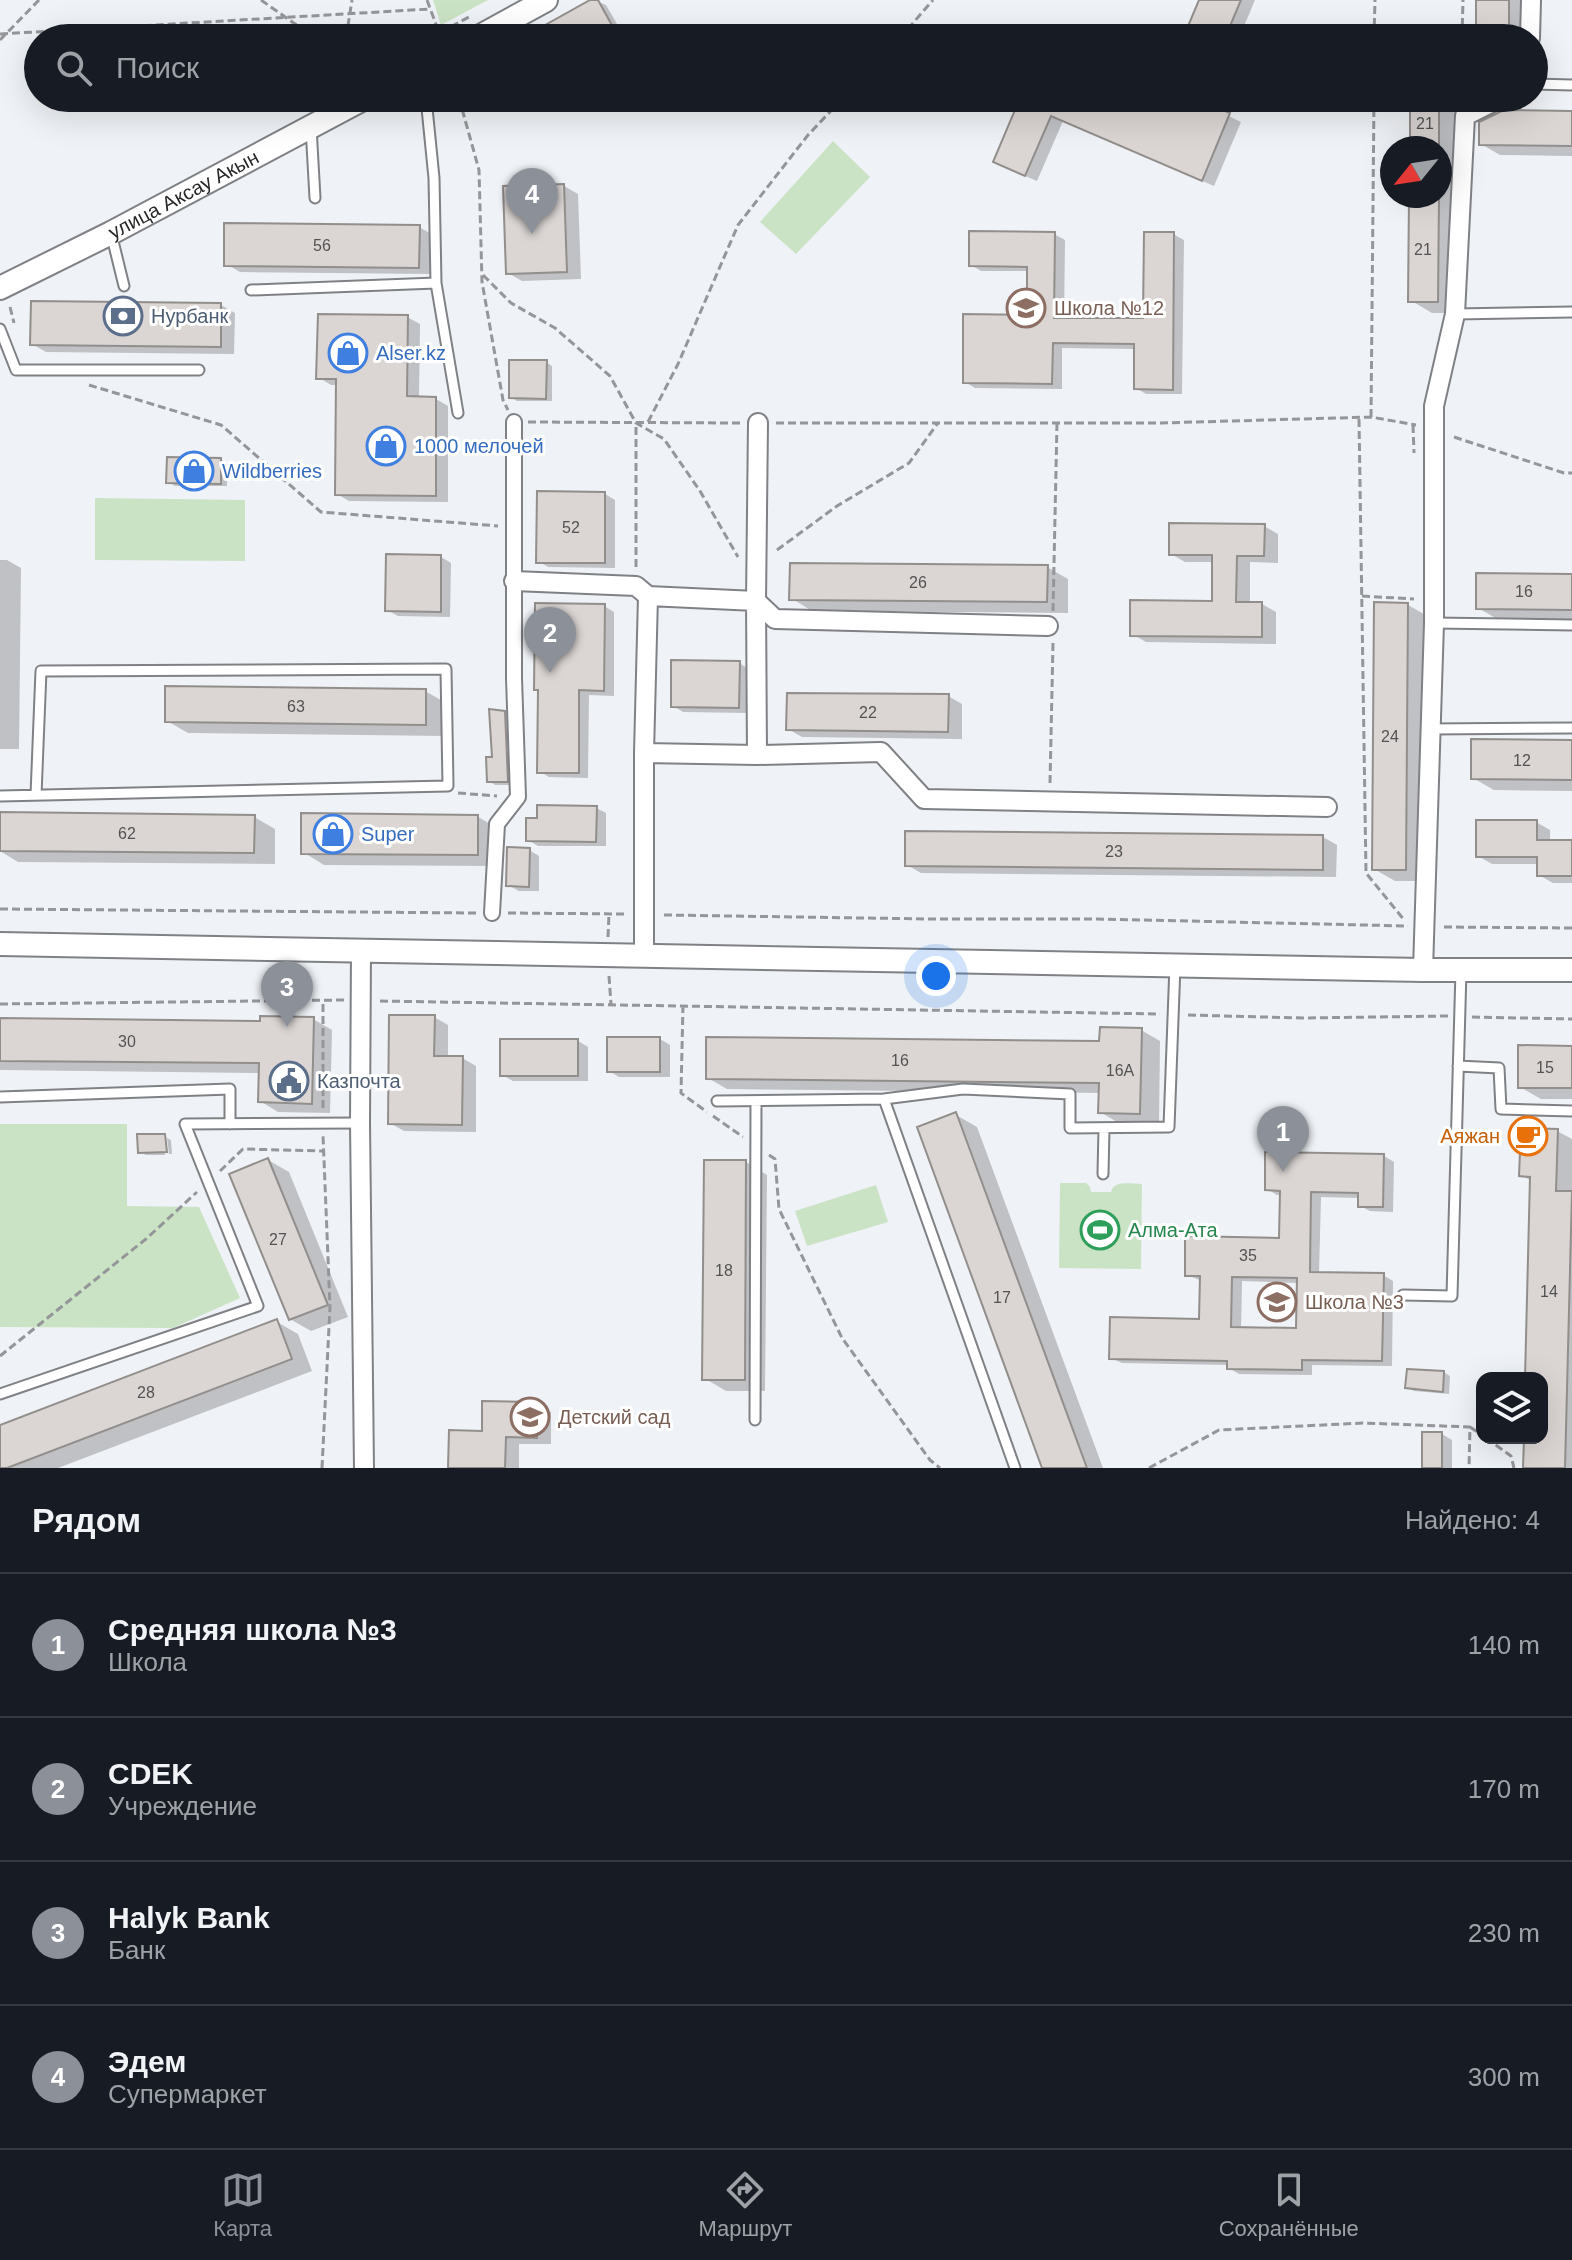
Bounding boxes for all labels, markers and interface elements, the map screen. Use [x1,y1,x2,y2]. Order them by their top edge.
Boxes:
search box [24,24,1548,112]
icon: search [52,46,96,90]
text: Поиск [116,51,199,84]
house number: 21 [1416,115,1434,132]
north arrow [1380,136,1452,208]
street label: улица Аксау Акын [105,146,262,243]
pin: 4 [506,168,558,234]
house number: 56 [313,237,331,254]
house number: 21 [1414,241,1432,258]
school or university icon: Школа №12 [1005,287,1047,329]
bank icon: Нурбанк [102,295,144,337]
place label: Школа №12 [1054,297,1164,319]
place label: Нурбанк [151,305,229,327]
shop icon: Alser.kz [327,332,369,374]
place label: Alser.kz [376,342,446,364]
shop icon: 1000 мелочей [365,425,407,467]
place label: 1000 мелочей [414,435,544,457]
shop icon: Wildberries [173,450,215,492]
place label: Wildberries [222,460,322,482]
house number: 52 [562,519,580,536]
house number: 26 [909,574,927,591]
house number: 16 [1515,583,1533,600]
pin: 2 [524,607,576,673]
house number: 63 [287,698,305,715]
house number: 22 [859,704,877,721]
house number: 24 [1381,728,1399,745]
house number: 12 [1513,752,1531,769]
shop icon: Super [312,813,354,855]
place label: Super [361,823,415,845]
house number: 62 [118,825,136,842]
house number: 23 [1105,843,1123,860]
your location [916,956,956,996]
pin: 3 [261,961,313,1027]
house number: 30 [118,1033,136,1050]
house number: 16 [891,1052,909,1069]
house number: 15 [1536,1059,1554,1076]
public building icon: Казпочта [268,1060,310,1102]
house number: 16А [1106,1062,1135,1079]
place label: Казпочта [317,1070,402,1092]
pin: 1 [1257,1106,1309,1172]
cafe icon: Аяжан [1507,1115,1549,1157]
place label: Аяжан [1440,1125,1500,1147]
sports icon: Алма-Ата [1079,1209,1121,1251]
place label: Алма-Ата [1128,1219,1218,1241]
house number: 27 [269,1231,287,1248]
house number: 35 [1239,1247,1257,1264]
house number: 18 [715,1262,733,1279]
school or university icon: Школа №3 [1256,1281,1298,1323]
house number: 14 [1540,1283,1558,1300]
house number: 17 [993,1289,1011,1306]
place label: Школа №3 [1305,1291,1404,1313]
map controls [1476,1372,1548,1444]
button: layers [1476,1372,1548,1444]
house number: 28 [137,1384,155,1401]
school or university icon: Детский сад [509,1396,551,1438]
place label: Детский сад [558,1406,671,1428]
text: Рядом [32,1501,141,1539]
text: Найдено: 4 [1405,1505,1540,1535]
text: Средняя школа №3 [108,1613,397,1646]
text: 1 [51,1630,65,1660]
text: 140 m [1468,1630,1540,1660]
text: Школа [108,1647,187,1677]
text: CDEK [108,1757,193,1790]
text: 2 [51,1774,65,1804]
text: 170 m [1468,1774,1540,1804]
text: Учреждение [108,1791,257,1821]
text: Halyk Bank [108,1901,270,1934]
text: 3 [51,1918,65,1948]
text: 230 m [1468,1918,1540,1948]
text: Банк [108,1935,165,1965]
text: Эдем [108,2045,186,2078]
text: 4 [51,2062,65,2092]
text: 300 m [1468,2062,1540,2092]
text: Супермаркет [108,2079,267,2109]
tab: Карта [213,2168,272,2242]
tab: Маршрут [699,2168,792,2242]
tab: Сохранённые [1219,2168,1359,2242]

